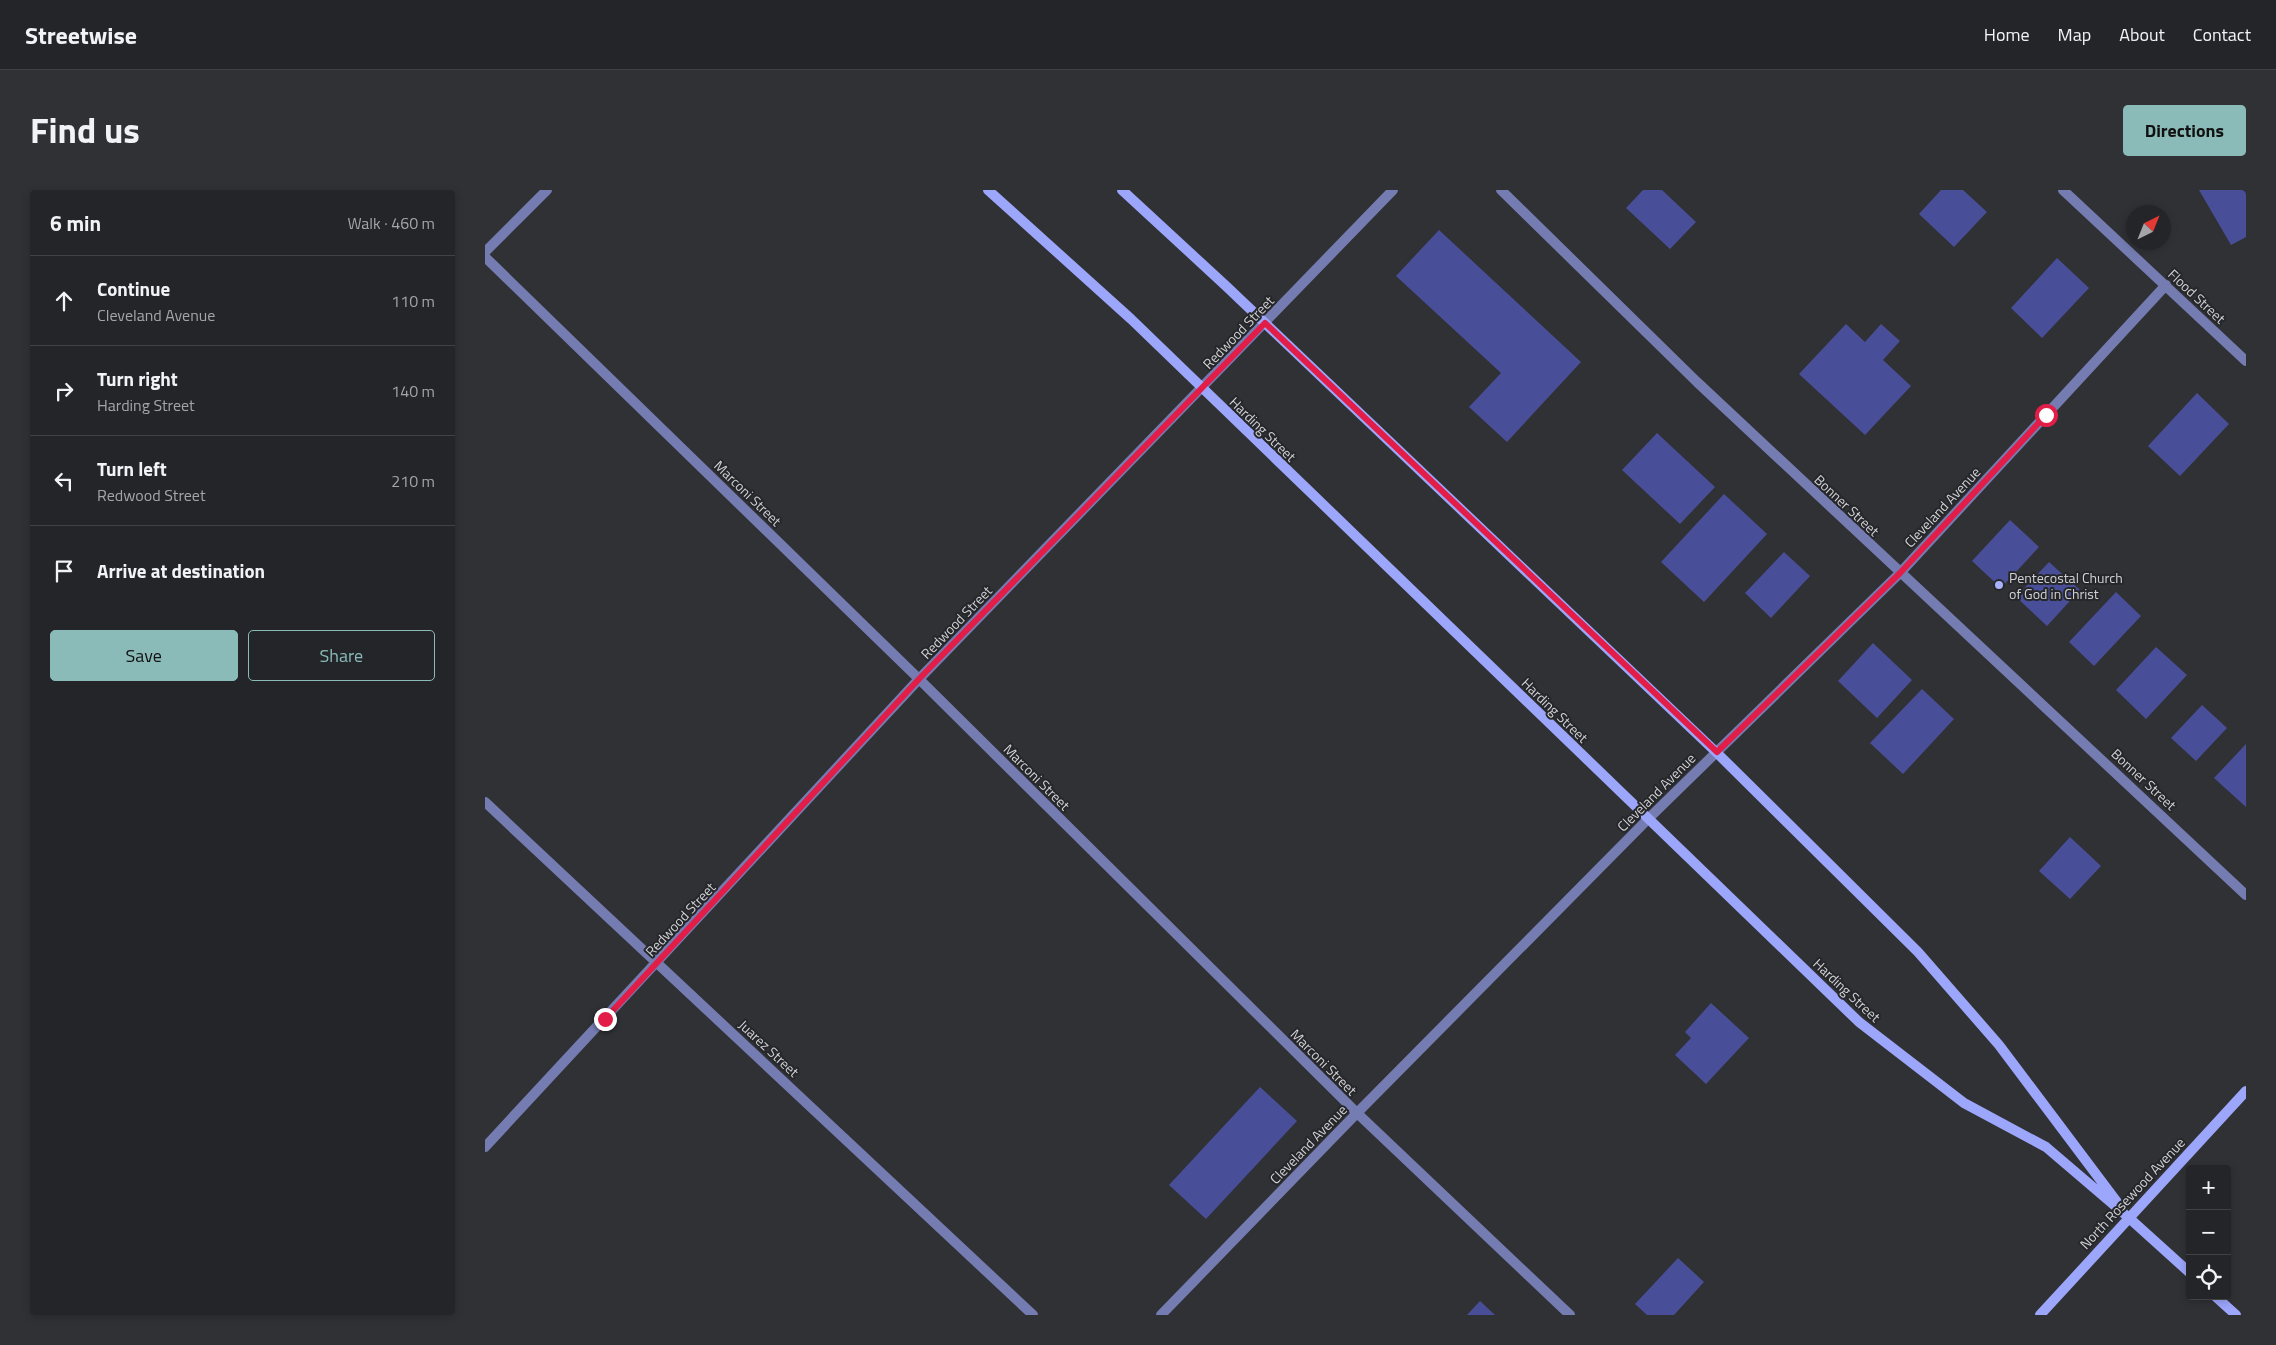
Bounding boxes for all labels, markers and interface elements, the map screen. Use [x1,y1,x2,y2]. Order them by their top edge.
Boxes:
text: Streetwise [25,17,137,53]
text: Home [1984,21,2030,48]
text: Map [2058,21,2091,48]
text: About [2119,21,2165,48]
text: Contact [2193,21,2251,48]
text: Find us [30,103,140,157]
button: Directions [2123,105,2246,156]
north arrow [2126,205,2171,250]
text: 6 min [50,207,101,239]
text: Walk · 460 m [347,211,435,235]
street label: Flood Street [2164,264,2231,328]
text: Continue [97,274,170,303]
icon: ahead [50,287,78,315]
text: 110 m [391,289,435,313]
street label: Redwood Street [1197,291,1279,373]
text: Cleveland Avenue [97,303,215,327]
text: Turn right [97,364,178,393]
icon: right [50,377,78,405]
text: 140 m [391,379,435,403]
street label: Harding Street [1225,392,1301,466]
text: Harding Street [97,393,195,417]
route start [2035,404,2058,427]
text: Turn left [97,454,167,483]
street label: Marconi Street [710,455,787,531]
street label: Cleveland Avenue [1899,462,1985,552]
icon: left [50,467,78,495]
text: 210 m [391,469,435,493]
street label: Bonner Street [1810,469,1884,541]
text: Redwood Street [97,483,206,507]
text: Arrive at destination [97,556,265,585]
icon: arrive [50,557,78,585]
place label: Pentecostal Church of God in Christ [2009,567,2123,604]
marker: Pentecostal Church of God in Christ [1993,579,2005,591]
street label: Redwood Street [915,581,997,663]
button: Save [50,630,238,681]
button: Share [248,630,435,681]
street label: Harding Street [1517,673,1593,747]
street label: Marconi Street [999,739,1075,815]
street label: Bonner Street [2107,743,2181,815]
street label: Cleveland Avenue [1612,748,1700,836]
street label: Redwood Street [640,877,720,961]
street label: Harding Street [1809,953,1885,1027]
route end [594,1008,617,1031]
street label: Juarez Street [734,1014,804,1082]
street label: Marconi Street [1286,1024,1362,1100]
street label: Cleveland Avenue [1264,1099,1352,1189]
street label: North Rosewood Avenue [2074,1132,2190,1254]
map controls [2186,1165,2231,1300]
button: + [2186,1165,2231,1210]
button: − [2186,1210,2231,1255]
button: locate [2186,1255,2231,1300]

